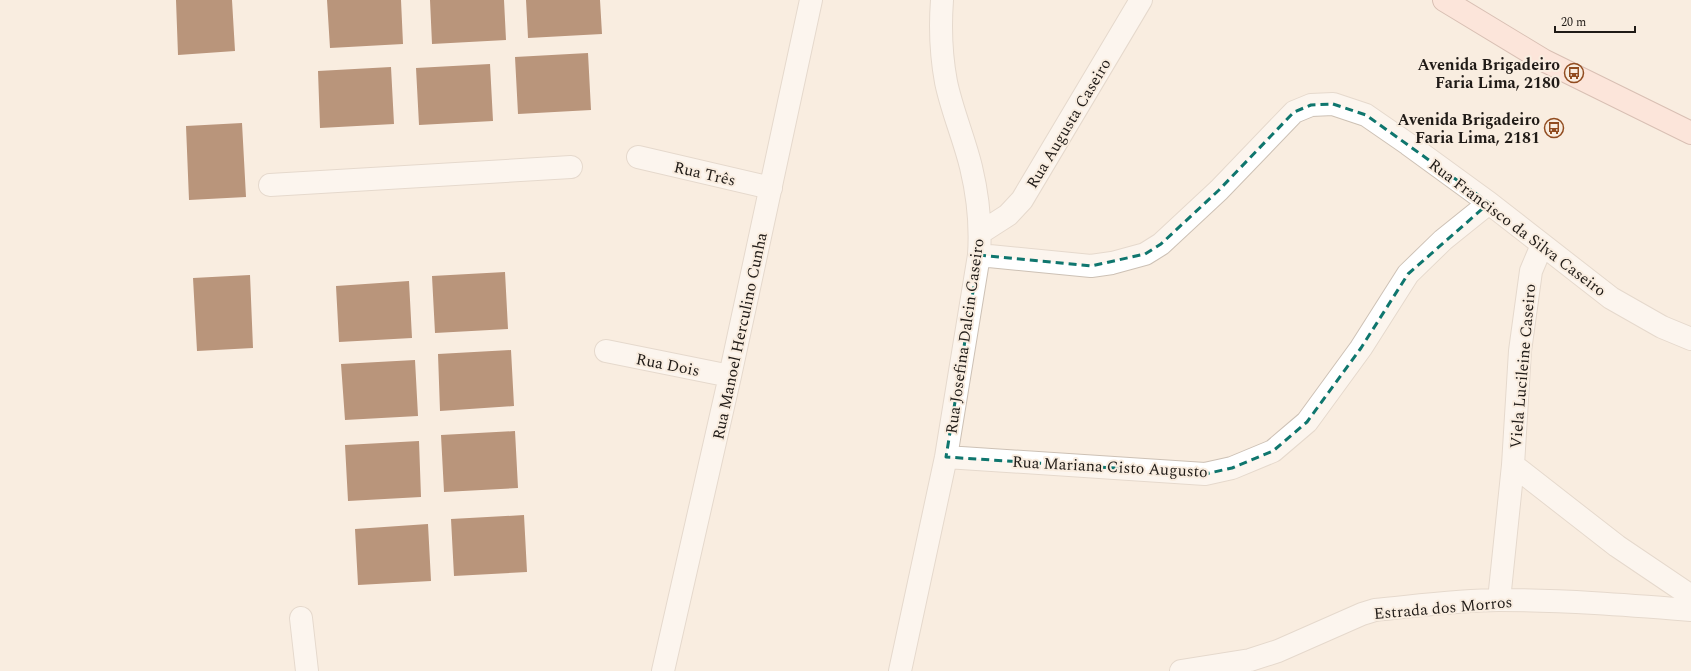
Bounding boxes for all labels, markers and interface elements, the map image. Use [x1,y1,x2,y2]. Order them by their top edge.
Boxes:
scale bar [1555,8,1635,34]
text: 20 m [1561,13,1586,32]
place label: Avenida Brigadeiro Faria Lima, 2180 [1418,53,1560,95]
street label: Rua Augusta Caseiro [1020,54,1117,193]
bus stop icon: Avenida Brigadeiro Faria Lima, 2180 [1563,62,1585,84]
place label: Avenida Brigadeiro Faria Lima, 2181 [1398,108,1540,150]
bus stop icon: Avenida Brigadeiro Faria Lima, 2181 [1543,117,1565,139]
street label: Rua Francisco da Silva Caseiro [1424,153,1611,303]
street label: Rua Três [672,155,738,193]
street label: Rua Manoel Herculino Cunha [706,230,774,442]
street label: Rua Josefina Dalcin Caseiro [939,237,991,435]
street label: Viela Lucileine Caseiro [1504,283,1542,450]
street label: Rua Dois [634,347,702,383]
street label: Rua Mariana Cisto Augusto [1012,450,1208,484]
street label: Estrada dos Morros [1373,590,1513,626]

